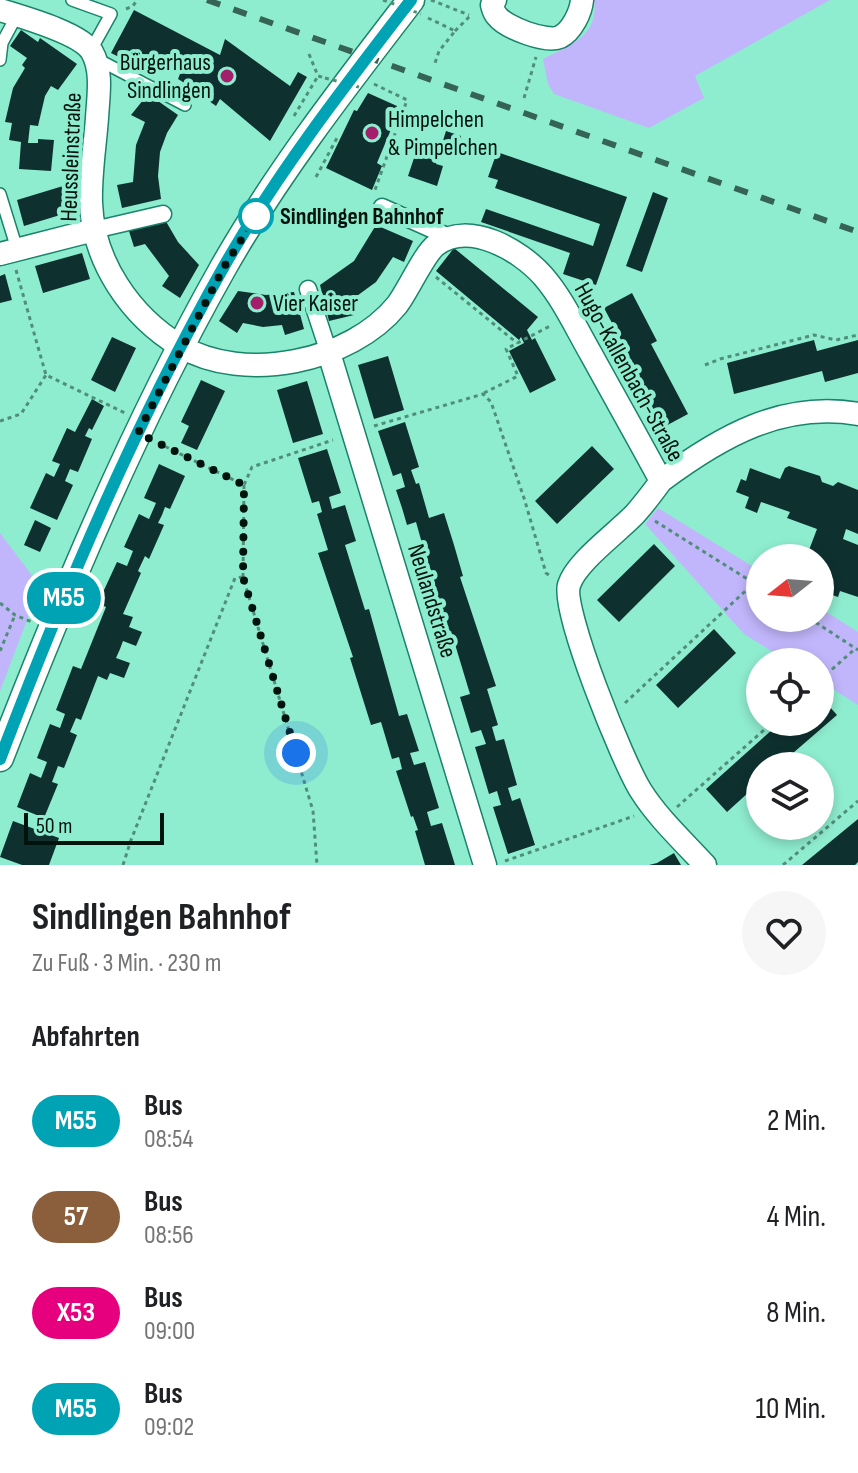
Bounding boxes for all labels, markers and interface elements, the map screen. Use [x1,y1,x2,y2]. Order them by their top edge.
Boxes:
place label: Bürgerhaus Sindlingen [120,48,211,105]
marker: Bürgerhaus Sindlingen [218,67,236,85]
street label: Heussleinstraße [54,92,88,222]
place label: Himpelchen & Pimpelchen [388,105,498,162]
marker: Himpelchen & Pimpelchen [363,124,381,142]
marker: Sindlingen Bahnhof [239,199,273,233]
place label: Sindlingen Bahnhof [280,202,444,231]
street label: Hugo-Kallenbach-Straße [568,277,690,467]
place label: Vier Kaiser [273,289,358,318]
marker: Vier Kaiser [248,294,266,312]
street label: Neulandstraße [401,541,463,661]
north arrow [746,544,834,632]
map controls [746,544,834,840]
line badge: M55 [18,572,110,624]
text: M55 [43,581,85,614]
button: locate [746,648,834,736]
your location [276,733,316,773]
button: layers [746,752,834,840]
scale bar [24,809,164,845]
text: 50 m [36,813,72,840]
button: heart [742,891,826,975]
text: Sindlingen Bahnhof [32,895,291,940]
text: Zu Fuß · 3 Min. · 230 m [32,948,221,979]
text: Abfahrten [32,1019,140,1055]
text: Bus [144,1088,183,1124]
text: 2 Min. [767,1103,826,1139]
text: M55 [55,1104,97,1137]
text: 08:54 [144,1124,193,1155]
text: Bus [144,1184,183,1220]
text: 4 Min. [767,1199,826,1235]
text: 57 [64,1200,88,1233]
text: 08:56 [144,1220,194,1251]
text: Bus [144,1280,183,1316]
text: 8 Min. [766,1295,826,1331]
text: X53 [57,1296,95,1329]
text: 09:00 [144,1316,195,1347]
text: Bus [144,1376,183,1412]
text: 10 Min. [755,1391,826,1427]
text: M55 [55,1392,97,1425]
text: 09:02 [144,1412,194,1443]

